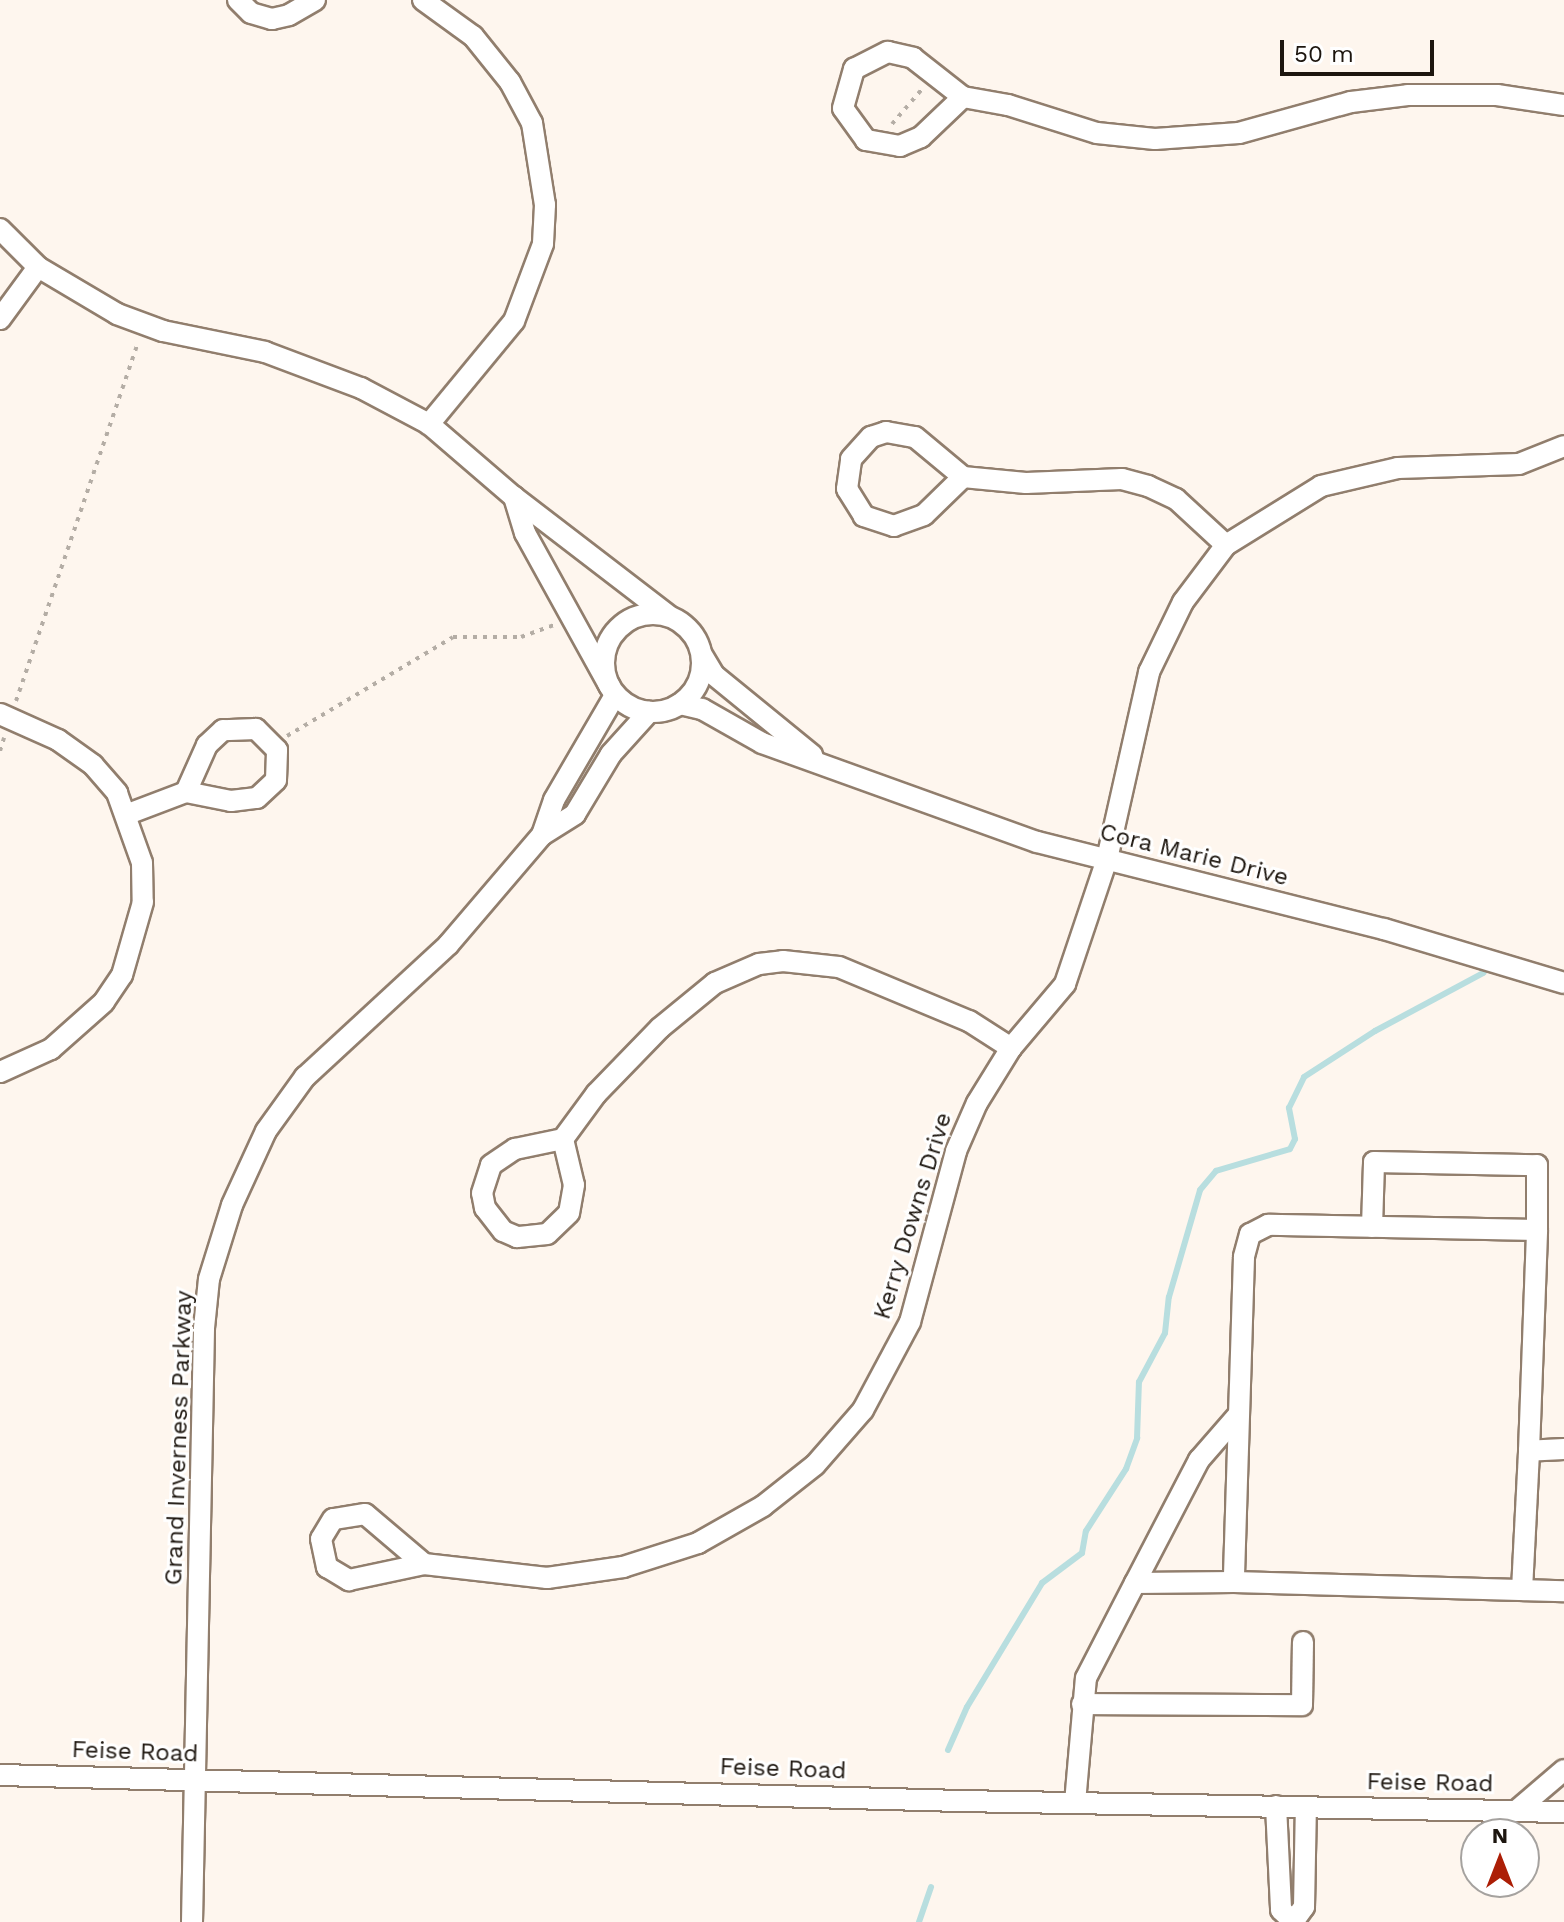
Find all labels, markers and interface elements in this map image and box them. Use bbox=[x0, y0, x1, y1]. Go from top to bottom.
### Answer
scale bar bbox=[1284, 24, 1438, 74]
text: 50 m bbox=[1294, 40, 1354, 68]
street label: Cora Marie Drive bbox=[1096, 818, 1292, 892]
street label: Kerry Downs Drive bbox=[868, 1109, 958, 1323]
street label: Grand Inverness Parkway bbox=[159, 1290, 199, 1586]
street label: Feise Road bbox=[71, 1735, 199, 1769]
street label: Feise Road bbox=[719, 1752, 847, 1786]
street label: Feise Road bbox=[1366, 1767, 1494, 1799]
north arrow bbox=[1460, 1818, 1540, 1898]
text: N bbox=[1492, 1823, 1508, 1848]

